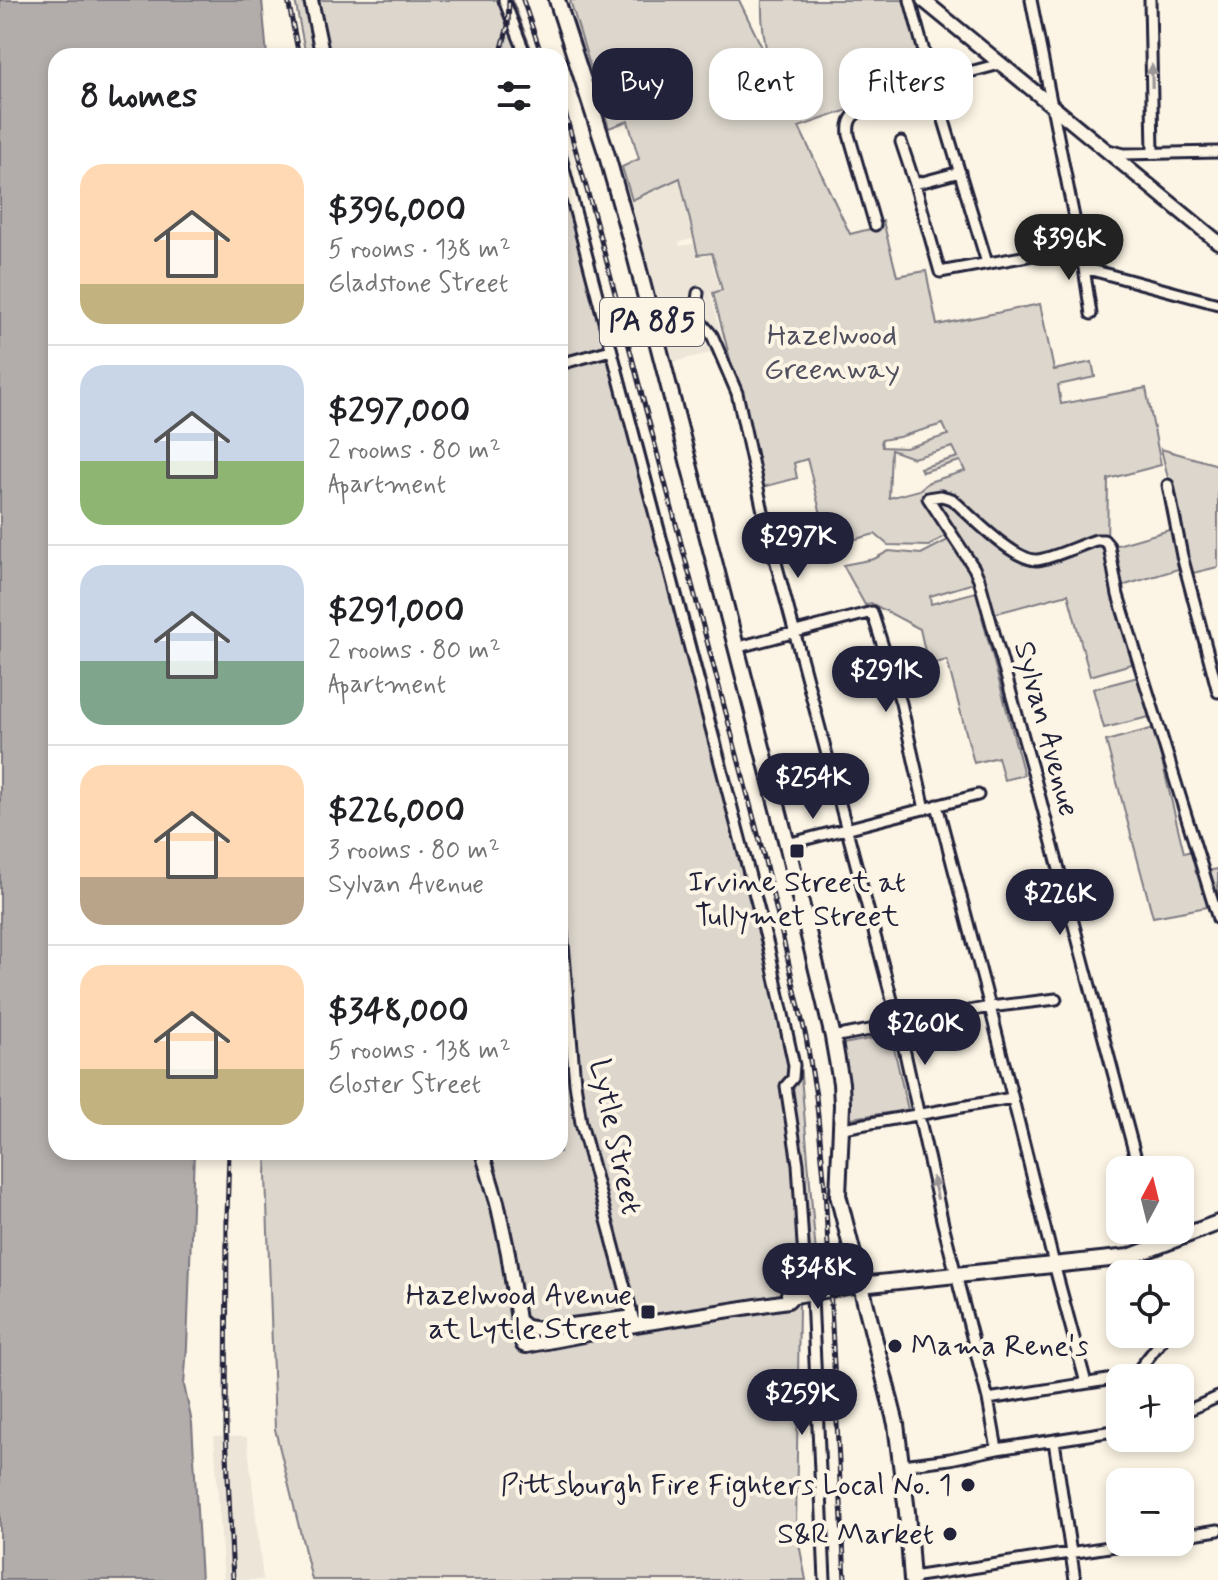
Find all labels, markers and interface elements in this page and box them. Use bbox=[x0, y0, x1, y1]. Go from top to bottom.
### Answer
chip: Buy bbox=[592, 48, 693, 120]
chip: Rent bbox=[709, 48, 823, 120]
chip: Filters bbox=[839, 48, 973, 120]
one-way arrow bbox=[1145, 63, 1158, 88]
text: 8 homes bbox=[80, 74, 197, 119]
icon: filters bbox=[492, 74, 536, 118]
text: $396,000 bbox=[328, 188, 466, 233]
icon: home bbox=[144, 196, 240, 292]
pin: $396K bbox=[1013, 214, 1125, 282]
text: $396K bbox=[1032, 223, 1106, 257]
text: 5 rooms · 138 m² bbox=[328, 233, 511, 267]
text: Gladstone Street bbox=[328, 267, 509, 301]
road number: PA 885 bbox=[600, 298, 704, 346]
park label: Hazelwood Greenway bbox=[764, 316, 900, 389]
text: $297,000 bbox=[328, 389, 470, 434]
icon: home bbox=[144, 397, 240, 493]
text: 2 rooms · 80 m² bbox=[328, 434, 501, 468]
text: Apartment bbox=[328, 468, 446, 502]
pin: $297K bbox=[742, 512, 854, 580]
text: $297K bbox=[760, 521, 836, 555]
text: $291,000 bbox=[328, 589, 464, 634]
icon: home bbox=[144, 597, 240, 693]
text: 2 rooms · 80 m² bbox=[328, 634, 501, 668]
street label: Sylvan Avenue bbox=[1004, 637, 1088, 821]
pin: $291K bbox=[830, 646, 942, 714]
text: $291K bbox=[850, 655, 922, 689]
text: Apartment bbox=[328, 668, 446, 702]
pin: $254K bbox=[757, 753, 869, 821]
text: $254K bbox=[775, 762, 851, 796]
text: $226,000 bbox=[328, 789, 465, 834]
icon: home bbox=[144, 797, 240, 893]
text: 3 rooms · 80 m² bbox=[328, 834, 500, 868]
marker: Irvine Street at Tullymet Street bbox=[788, 842, 806, 860]
place label: Irvine Street at Tullymet Street bbox=[688, 863, 906, 936]
text: Sylvan Avenue bbox=[328, 868, 484, 902]
pin: $226K bbox=[1004, 869, 1116, 937]
text: $226K bbox=[1024, 878, 1096, 912]
text: $348,000 bbox=[328, 989, 469, 1034]
icon: home bbox=[144, 997, 240, 1093]
pin: $260K bbox=[869, 999, 981, 1067]
text: $260K bbox=[887, 1008, 963, 1042]
text: 5 rooms · 138 m² bbox=[328, 1034, 511, 1068]
street label: Lytle Street bbox=[580, 1056, 650, 1218]
text: Gloster Street bbox=[328, 1068, 481, 1102]
north arrow bbox=[1106, 1156, 1194, 1244]
map controls bbox=[1106, 1156, 1194, 1556]
one-way arrow bbox=[928, 1176, 941, 1201]
pin: $348K bbox=[762, 1243, 874, 1311]
text: $348K bbox=[780, 1252, 856, 1286]
button: locate bbox=[1106, 1260, 1194, 1348]
place label: Hazelwood Avenue at Lytle Street bbox=[406, 1276, 632, 1349]
marker: Hazelwood Avenue at Lytle Street bbox=[639, 1303, 657, 1321]
place label: Mama Rene's bbox=[911, 1327, 1089, 1366]
marker: Mama Rene's bbox=[886, 1337, 904, 1355]
button: + bbox=[1106, 1364, 1194, 1452]
pin: $259K bbox=[746, 1369, 858, 1437]
text: $259K bbox=[765, 1378, 839, 1412]
place label: Pittsburgh Fire Fighters Local No. 1 bbox=[500, 1466, 952, 1507]
button: − bbox=[1106, 1468, 1194, 1556]
marker: Pittsburgh Fire Fighters Local No. 1 bbox=[959, 1476, 977, 1494]
place label: S&R Market bbox=[777, 1515, 934, 1554]
marker: S&R Market bbox=[941, 1525, 959, 1543]

